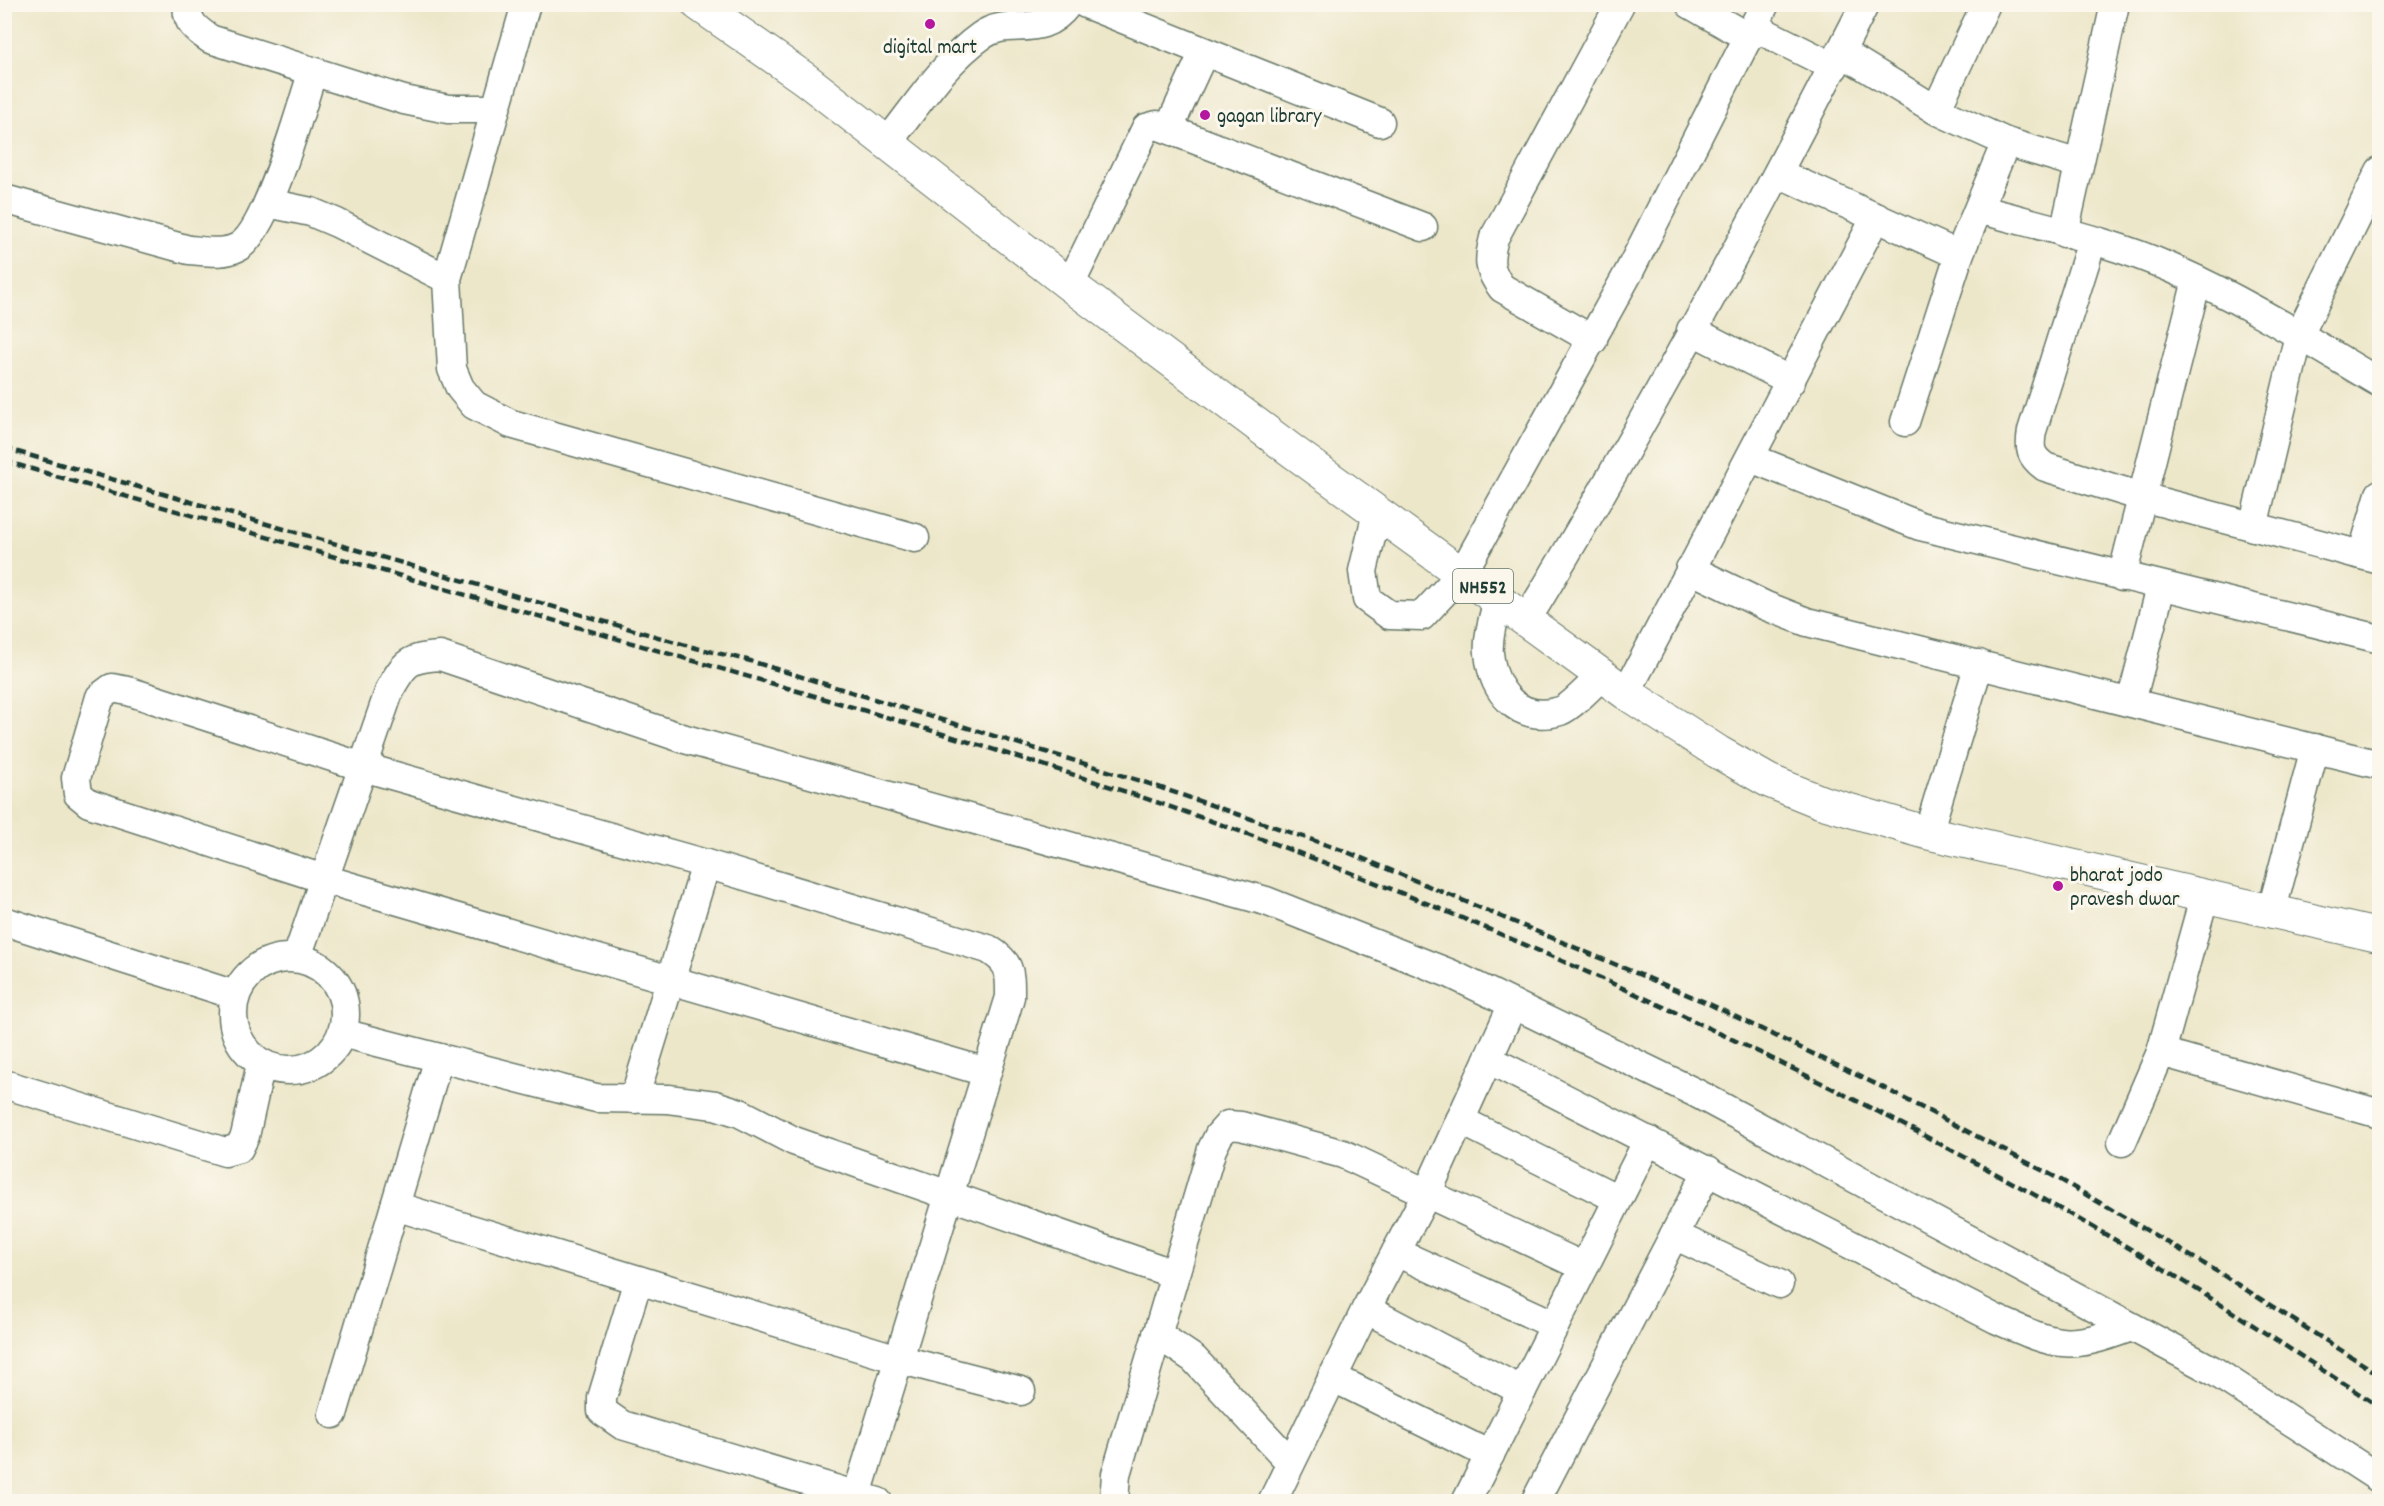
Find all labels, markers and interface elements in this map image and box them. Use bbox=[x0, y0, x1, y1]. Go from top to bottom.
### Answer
marker: digital mart bbox=[923, 17, 937, 31]
place label: digital mart bbox=[883, 34, 977, 64]
place label: gagan library bbox=[1217, 103, 1322, 133]
marker: gagan library bbox=[1198, 108, 1212, 122]
road number: NH552 bbox=[1453, 569, 1513, 603]
place label: bharat jodo pravesh dwar bbox=[2070, 862, 2180, 916]
marker: bharat jodo pravesh dwar bbox=[2051, 879, 2065, 893]

